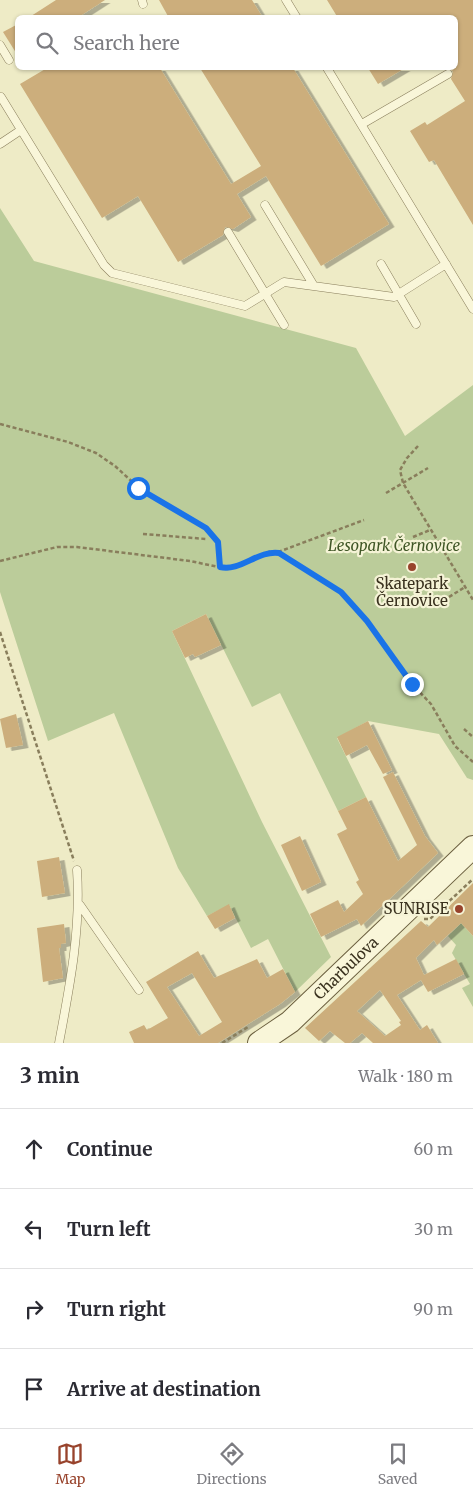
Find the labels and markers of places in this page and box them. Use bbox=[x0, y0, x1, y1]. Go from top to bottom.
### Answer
marker: Skatepark Černovice bbox=[406, 561, 418, 573]
place label: Skatepark Černovice bbox=[376, 574, 449, 610]
place label: SUNRISE bbox=[383, 899, 449, 918]
marker: SUNRISE bbox=[453, 903, 465, 915]

